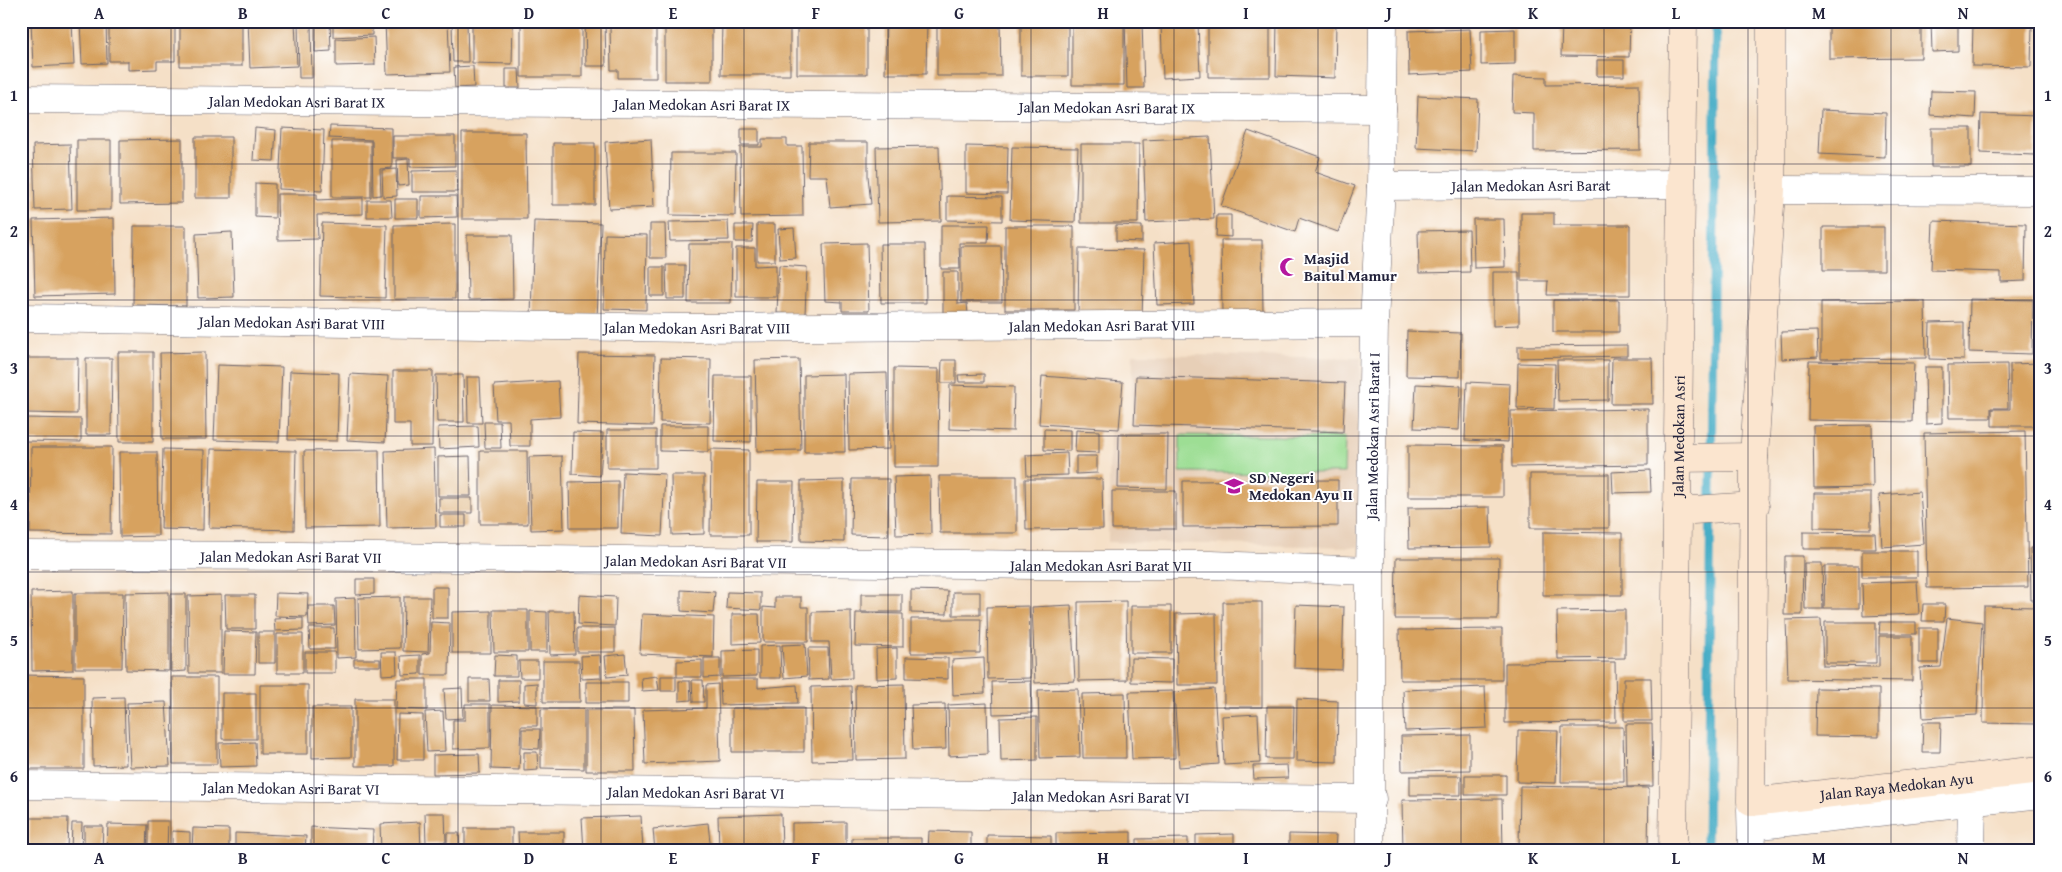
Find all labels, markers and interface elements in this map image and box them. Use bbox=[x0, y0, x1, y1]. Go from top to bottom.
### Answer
text: A bbox=[94, 1, 105, 25]
text: B bbox=[238, 1, 248, 25]
text: C bbox=[381, 1, 391, 25]
text: D bbox=[524, 1, 534, 25]
text: E bbox=[669, 1, 678, 25]
text: F bbox=[812, 1, 820, 25]
text: G bbox=[954, 1, 964, 25]
text: H bbox=[1097, 1, 1109, 25]
text: I bbox=[1243, 1, 1249, 25]
text: J bbox=[1383, 1, 1392, 25]
text: K bbox=[1528, 1, 1539, 25]
text: L bbox=[1672, 1, 1681, 25]
text: M bbox=[1812, 1, 1826, 25]
text: N bbox=[1958, 1, 1969, 25]
text: 1 bbox=[10, 83, 18, 107]
text: 1 bbox=[2044, 83, 2052, 107]
street label: Jalan Medokan Asri Barat IX bbox=[207, 90, 386, 112]
street label: Jalan Medokan Asri Barat IX bbox=[612, 93, 791, 115]
street label: Jalan Medokan Asri Barat IX bbox=[1017, 96, 1196, 118]
street label: Jalan Medokan Asri Barat bbox=[1449, 174, 1611, 196]
text: 2 bbox=[10, 219, 18, 243]
text: 2 bbox=[2044, 219, 2052, 243]
place label: Masjid Baitul Mamur bbox=[1304, 248, 1397, 286]
mosque icon: Masjid Baitul Mamur bbox=[1278, 256, 1300, 278]
street label: Jalan Medokan Asri Barat VIII bbox=[197, 310, 385, 334]
street label: Jalan Medokan Asri Barat VIII bbox=[1007, 314, 1195, 336]
street label: Jalan Medokan Asri Barat VIII bbox=[602, 316, 790, 339]
street label: Jalan Medokan Asri Barat I bbox=[1360, 352, 1384, 522]
text: 3 bbox=[10, 356, 18, 380]
text: 3 bbox=[2044, 356, 2052, 380]
street label: Jalan Medokan Asri bbox=[1667, 375, 1689, 499]
place label: SD Negeri Medokan Ayu II bbox=[1249, 467, 1353, 505]
school or university icon: SD Negeri Medokan Ayu II bbox=[1223, 475, 1245, 497]
text: 4 bbox=[10, 492, 18, 516]
text: 4 bbox=[2044, 492, 2052, 516]
street label: Jalan Medokan Asri Barat VII bbox=[198, 545, 382, 568]
street label: Jalan Medokan Asri Barat VII bbox=[603, 549, 787, 572]
street label: Jalan Medokan Asri Barat VII bbox=[1008, 554, 1192, 576]
text: 5 bbox=[10, 628, 18, 652]
text: 5 bbox=[2044, 628, 2052, 652]
text: 6 bbox=[10, 764, 18, 788]
text: 6 bbox=[2044, 764, 2052, 788]
street label: Jalan Raya Medokan Ayu bbox=[1817, 767, 1975, 805]
street label: Jalan Medokan Asri Barat VI bbox=[200, 776, 380, 799]
street label: Jalan Medokan Asri Barat VI bbox=[605, 781, 785, 803]
street label: Jalan Medokan Asri Barat VI bbox=[1010, 785, 1190, 808]
text: A bbox=[94, 846, 105, 870]
text: B bbox=[238, 846, 248, 870]
text: C bbox=[381, 846, 391, 870]
text: D bbox=[524, 846, 534, 870]
text: E bbox=[669, 846, 678, 870]
text: F bbox=[812, 846, 820, 870]
text: G bbox=[954, 846, 964, 870]
text: H bbox=[1097, 846, 1109, 870]
text: I bbox=[1243, 846, 1249, 870]
text: J bbox=[1383, 846, 1392, 870]
text: K bbox=[1528, 846, 1539, 870]
text: L bbox=[1672, 846, 1681, 870]
text: M bbox=[1812, 846, 1826, 870]
text: N bbox=[1958, 846, 1969, 870]

